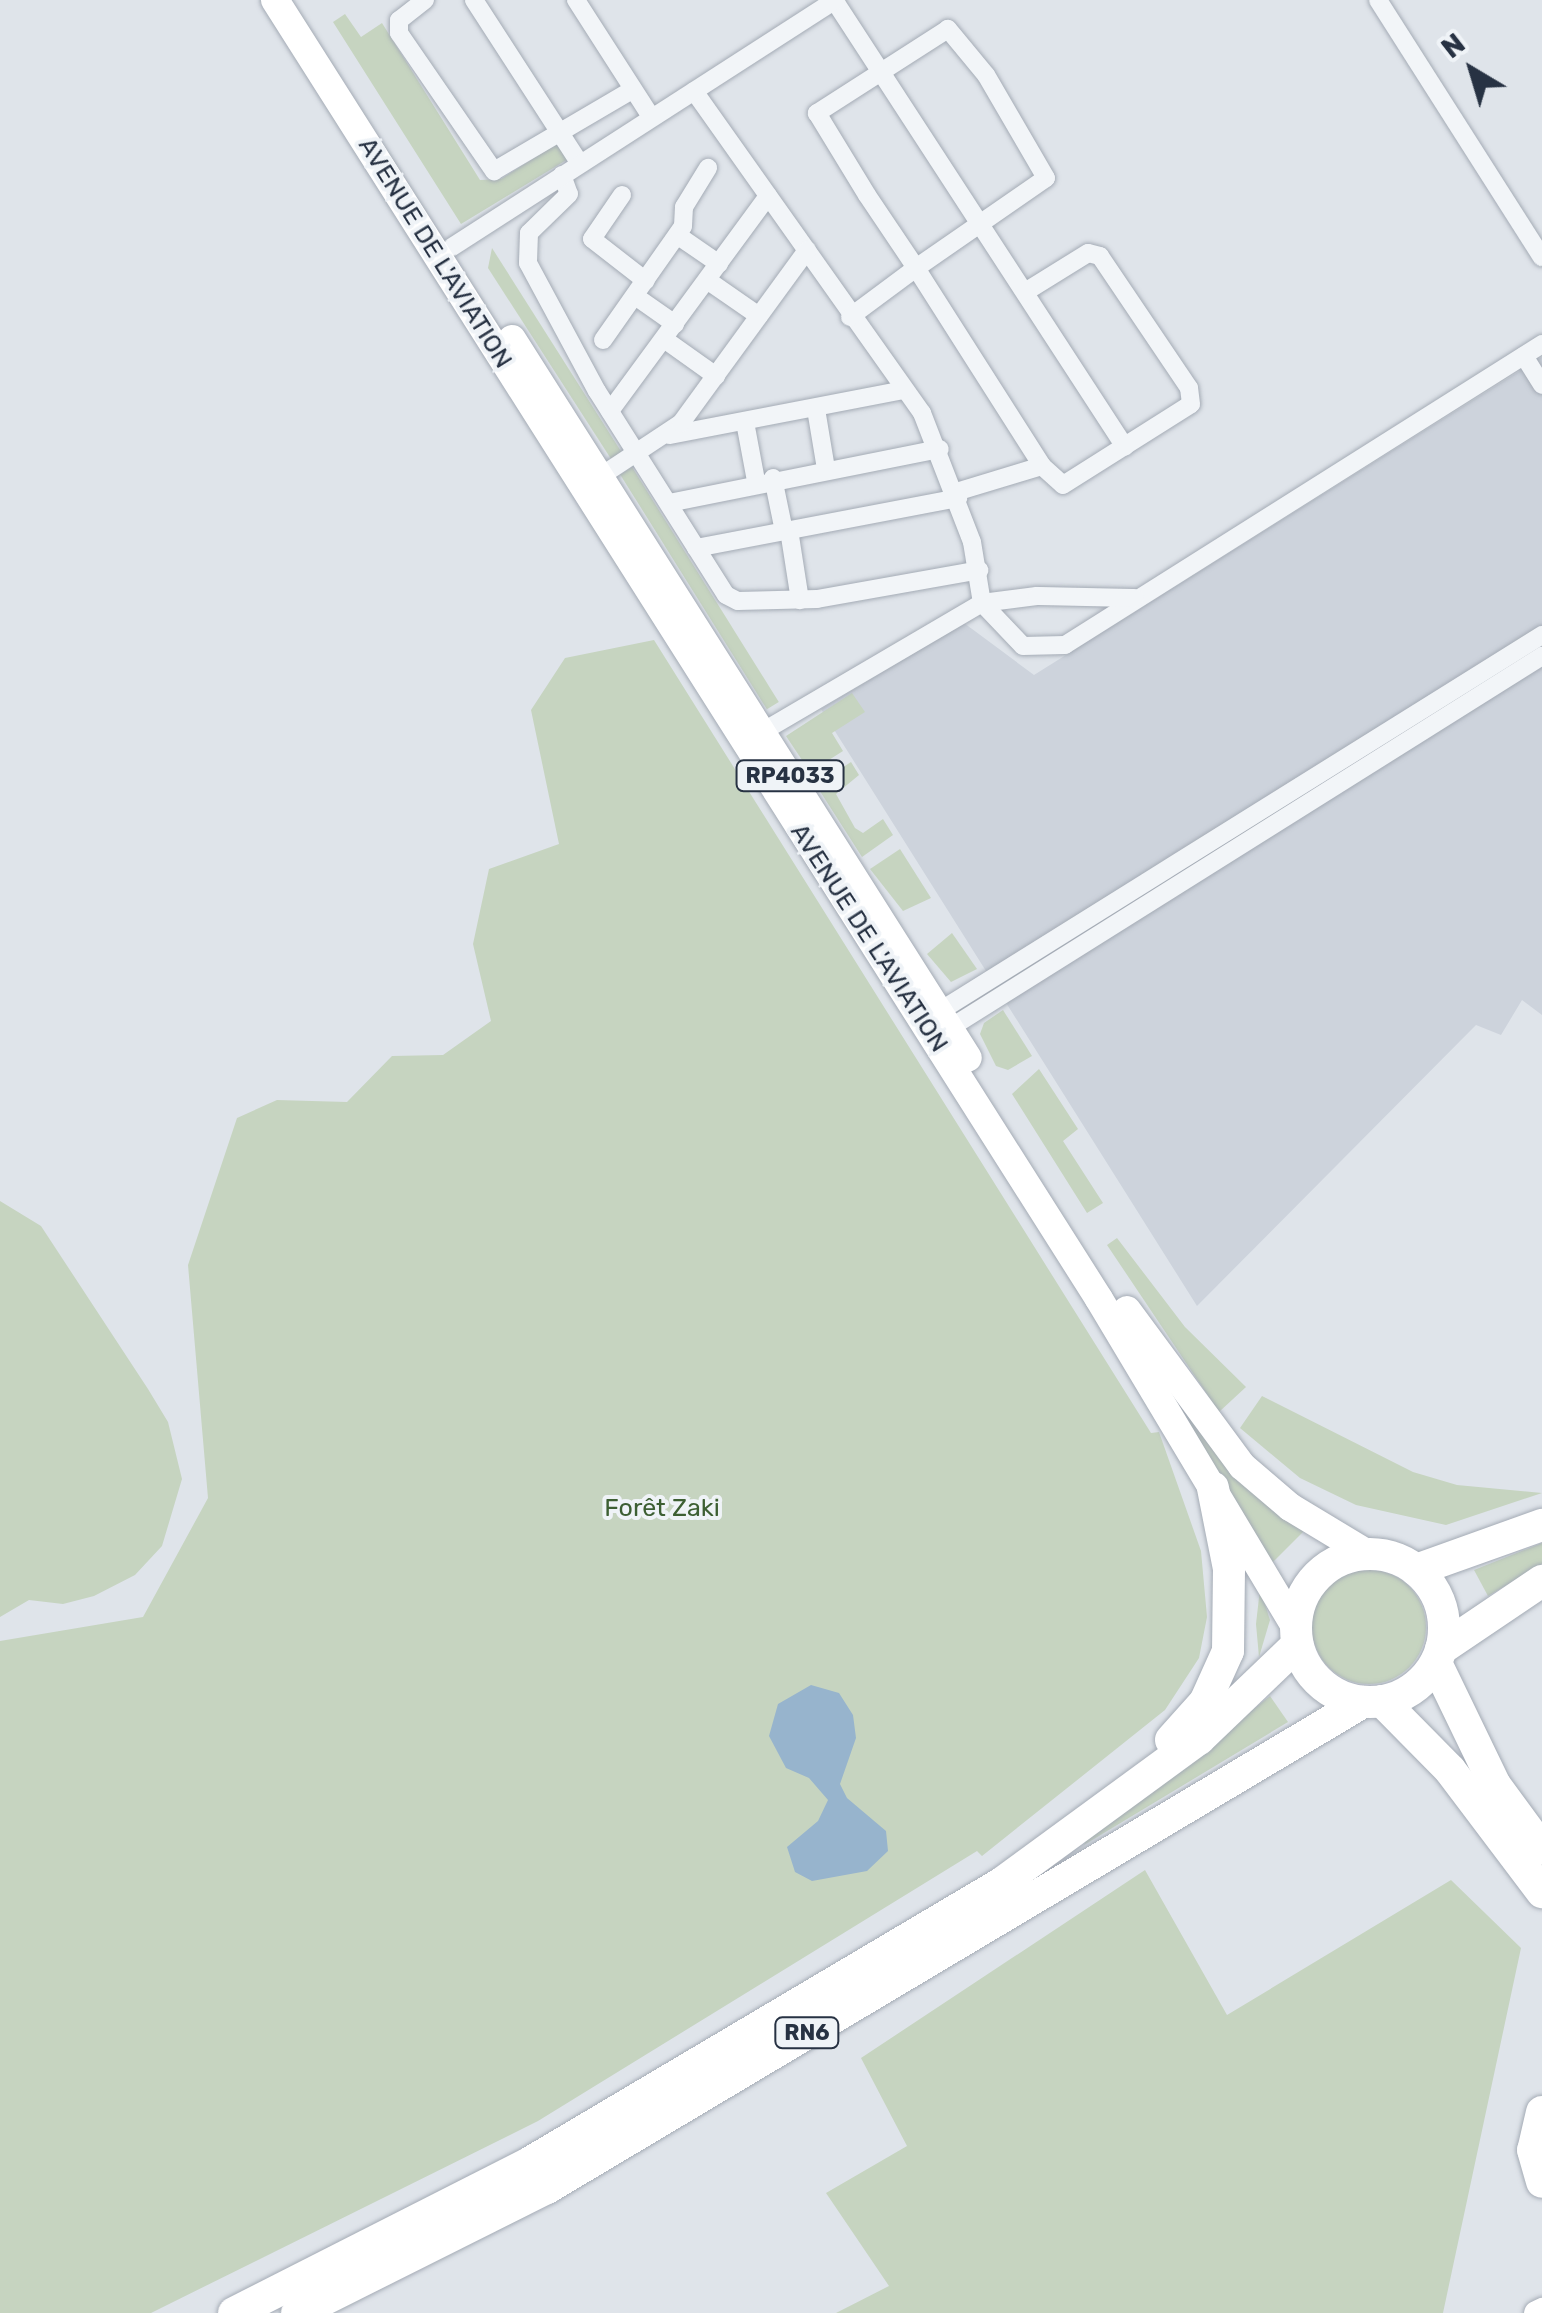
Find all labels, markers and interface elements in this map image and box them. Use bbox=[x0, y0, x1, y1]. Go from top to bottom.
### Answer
north arrow bbox=[1422, 20, 1522, 120]
text: N bbox=[1435, 27, 1471, 65]
street label: AVENUE DE L'AVIATION bbox=[352, 132, 518, 374]
road number: RP4033 bbox=[735, 759, 845, 793]
street label: AVENUE DE L'AVIATION bbox=[784, 818, 954, 1058]
park label: Forêt Zaki bbox=[604, 1493, 720, 1523]
road number: RN6 bbox=[772, 2016, 842, 2050]

